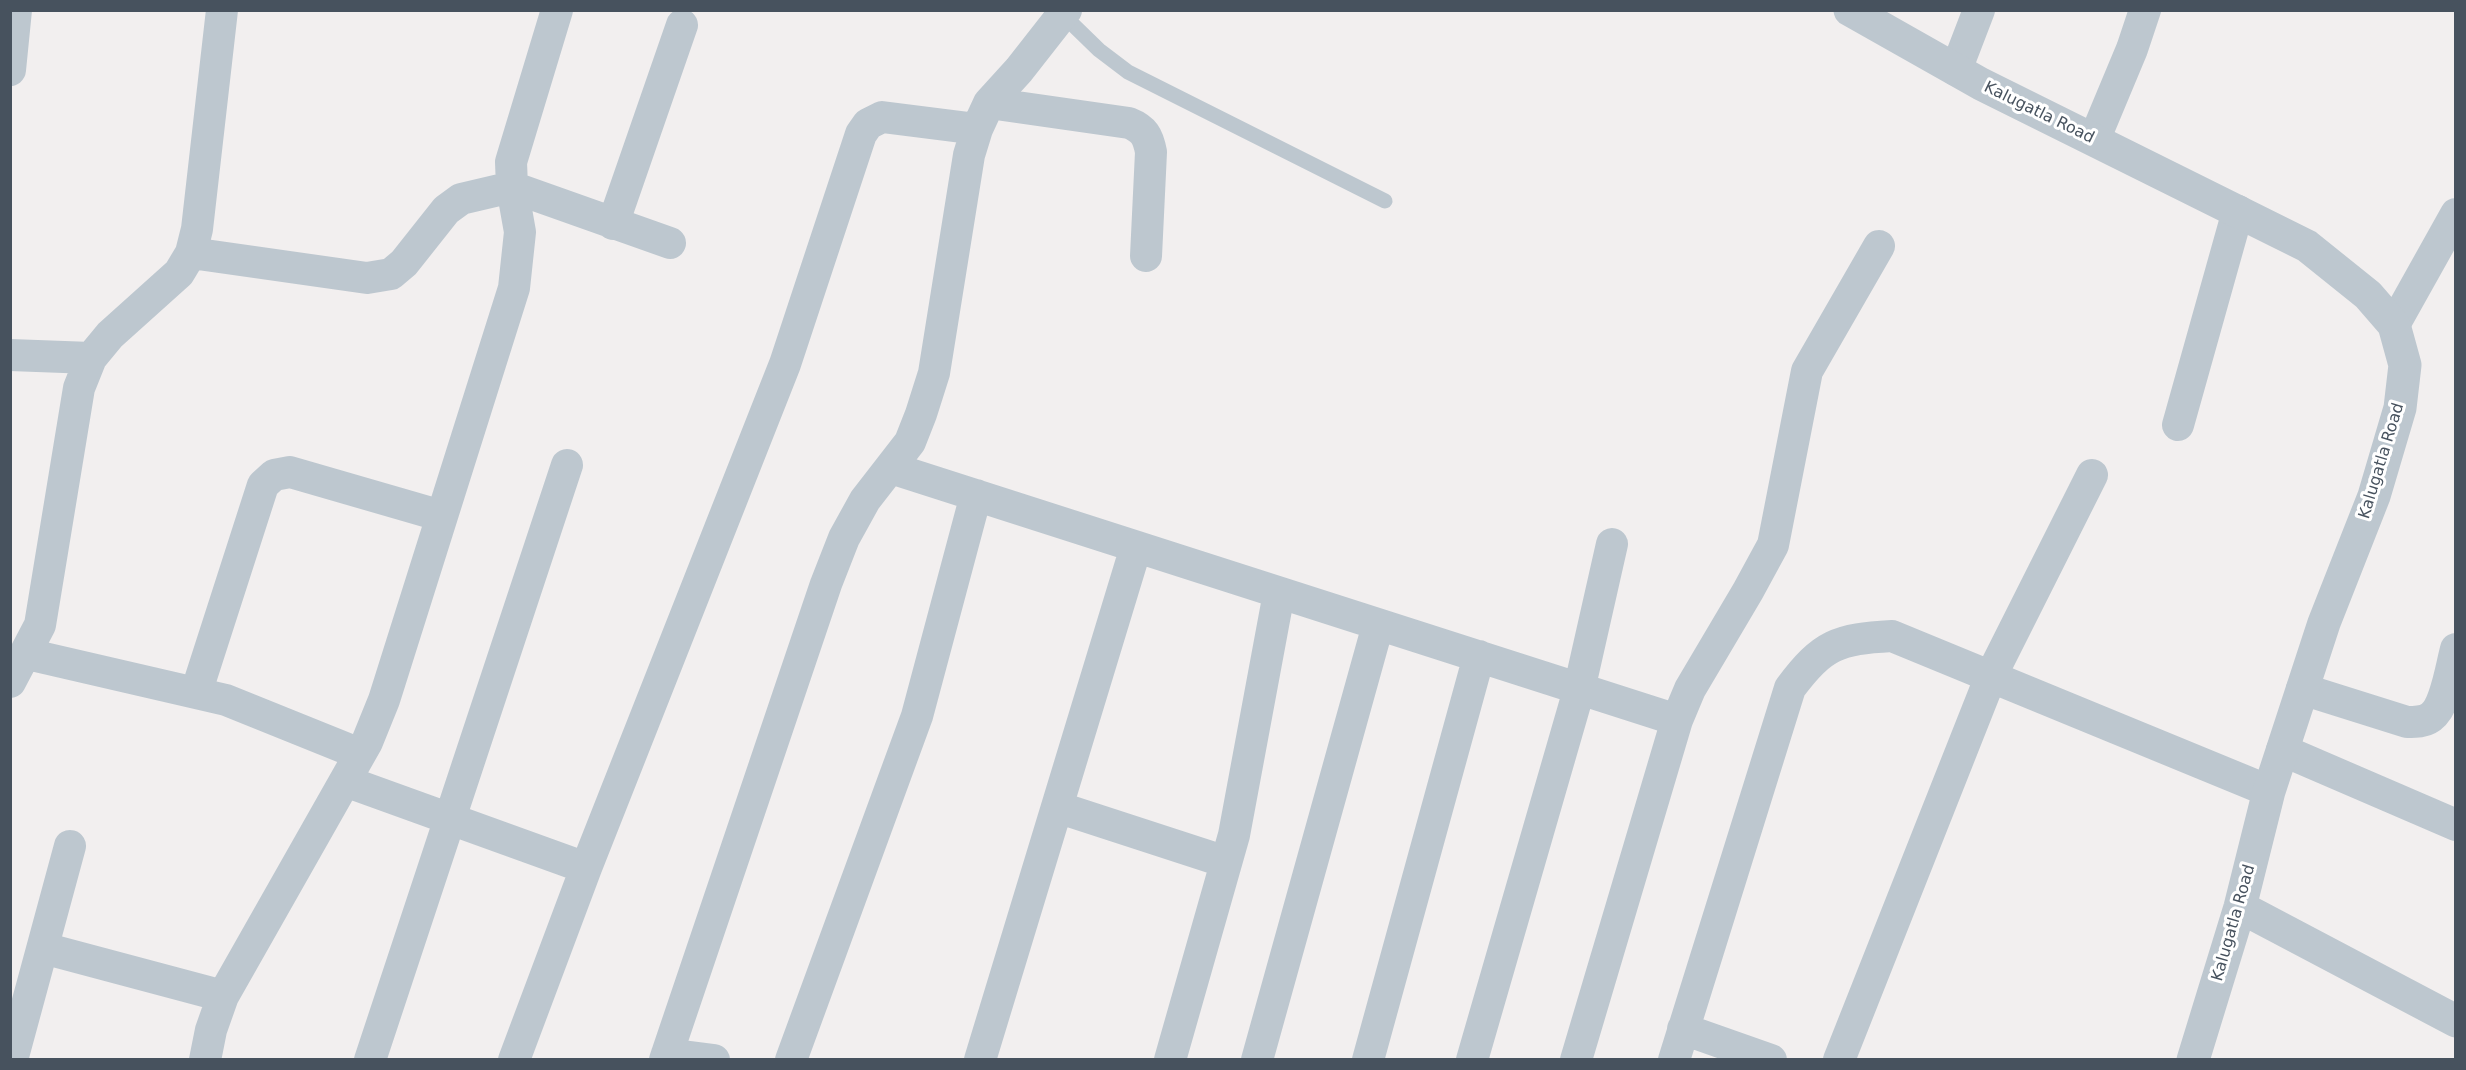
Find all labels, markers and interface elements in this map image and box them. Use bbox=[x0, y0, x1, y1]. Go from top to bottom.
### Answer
street label: Kalugatla Road bbox=[1981, 78, 2097, 148]
street label: Kalugatla Road bbox=[2355, 401, 2409, 521]
street label: Kalugatla Road bbox=[2208, 863, 2260, 983]

